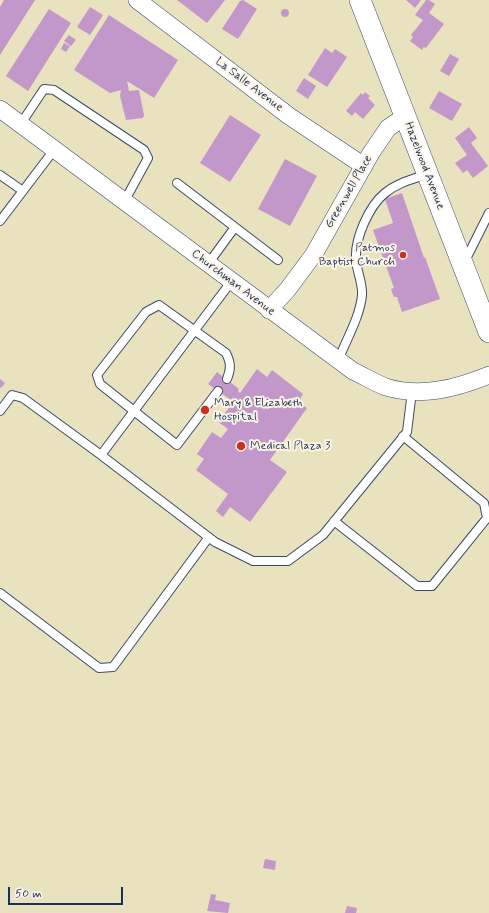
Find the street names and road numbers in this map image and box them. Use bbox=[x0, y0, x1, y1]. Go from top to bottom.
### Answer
street label: La Salle Avenue bbox=[212, 55, 286, 115]
street label: Hazelwood Avenue bbox=[401, 120, 447, 212]
street label: Greenwell Place bbox=[322, 153, 376, 231]
street label: Churchman Avenue bbox=[188, 247, 278, 319]

